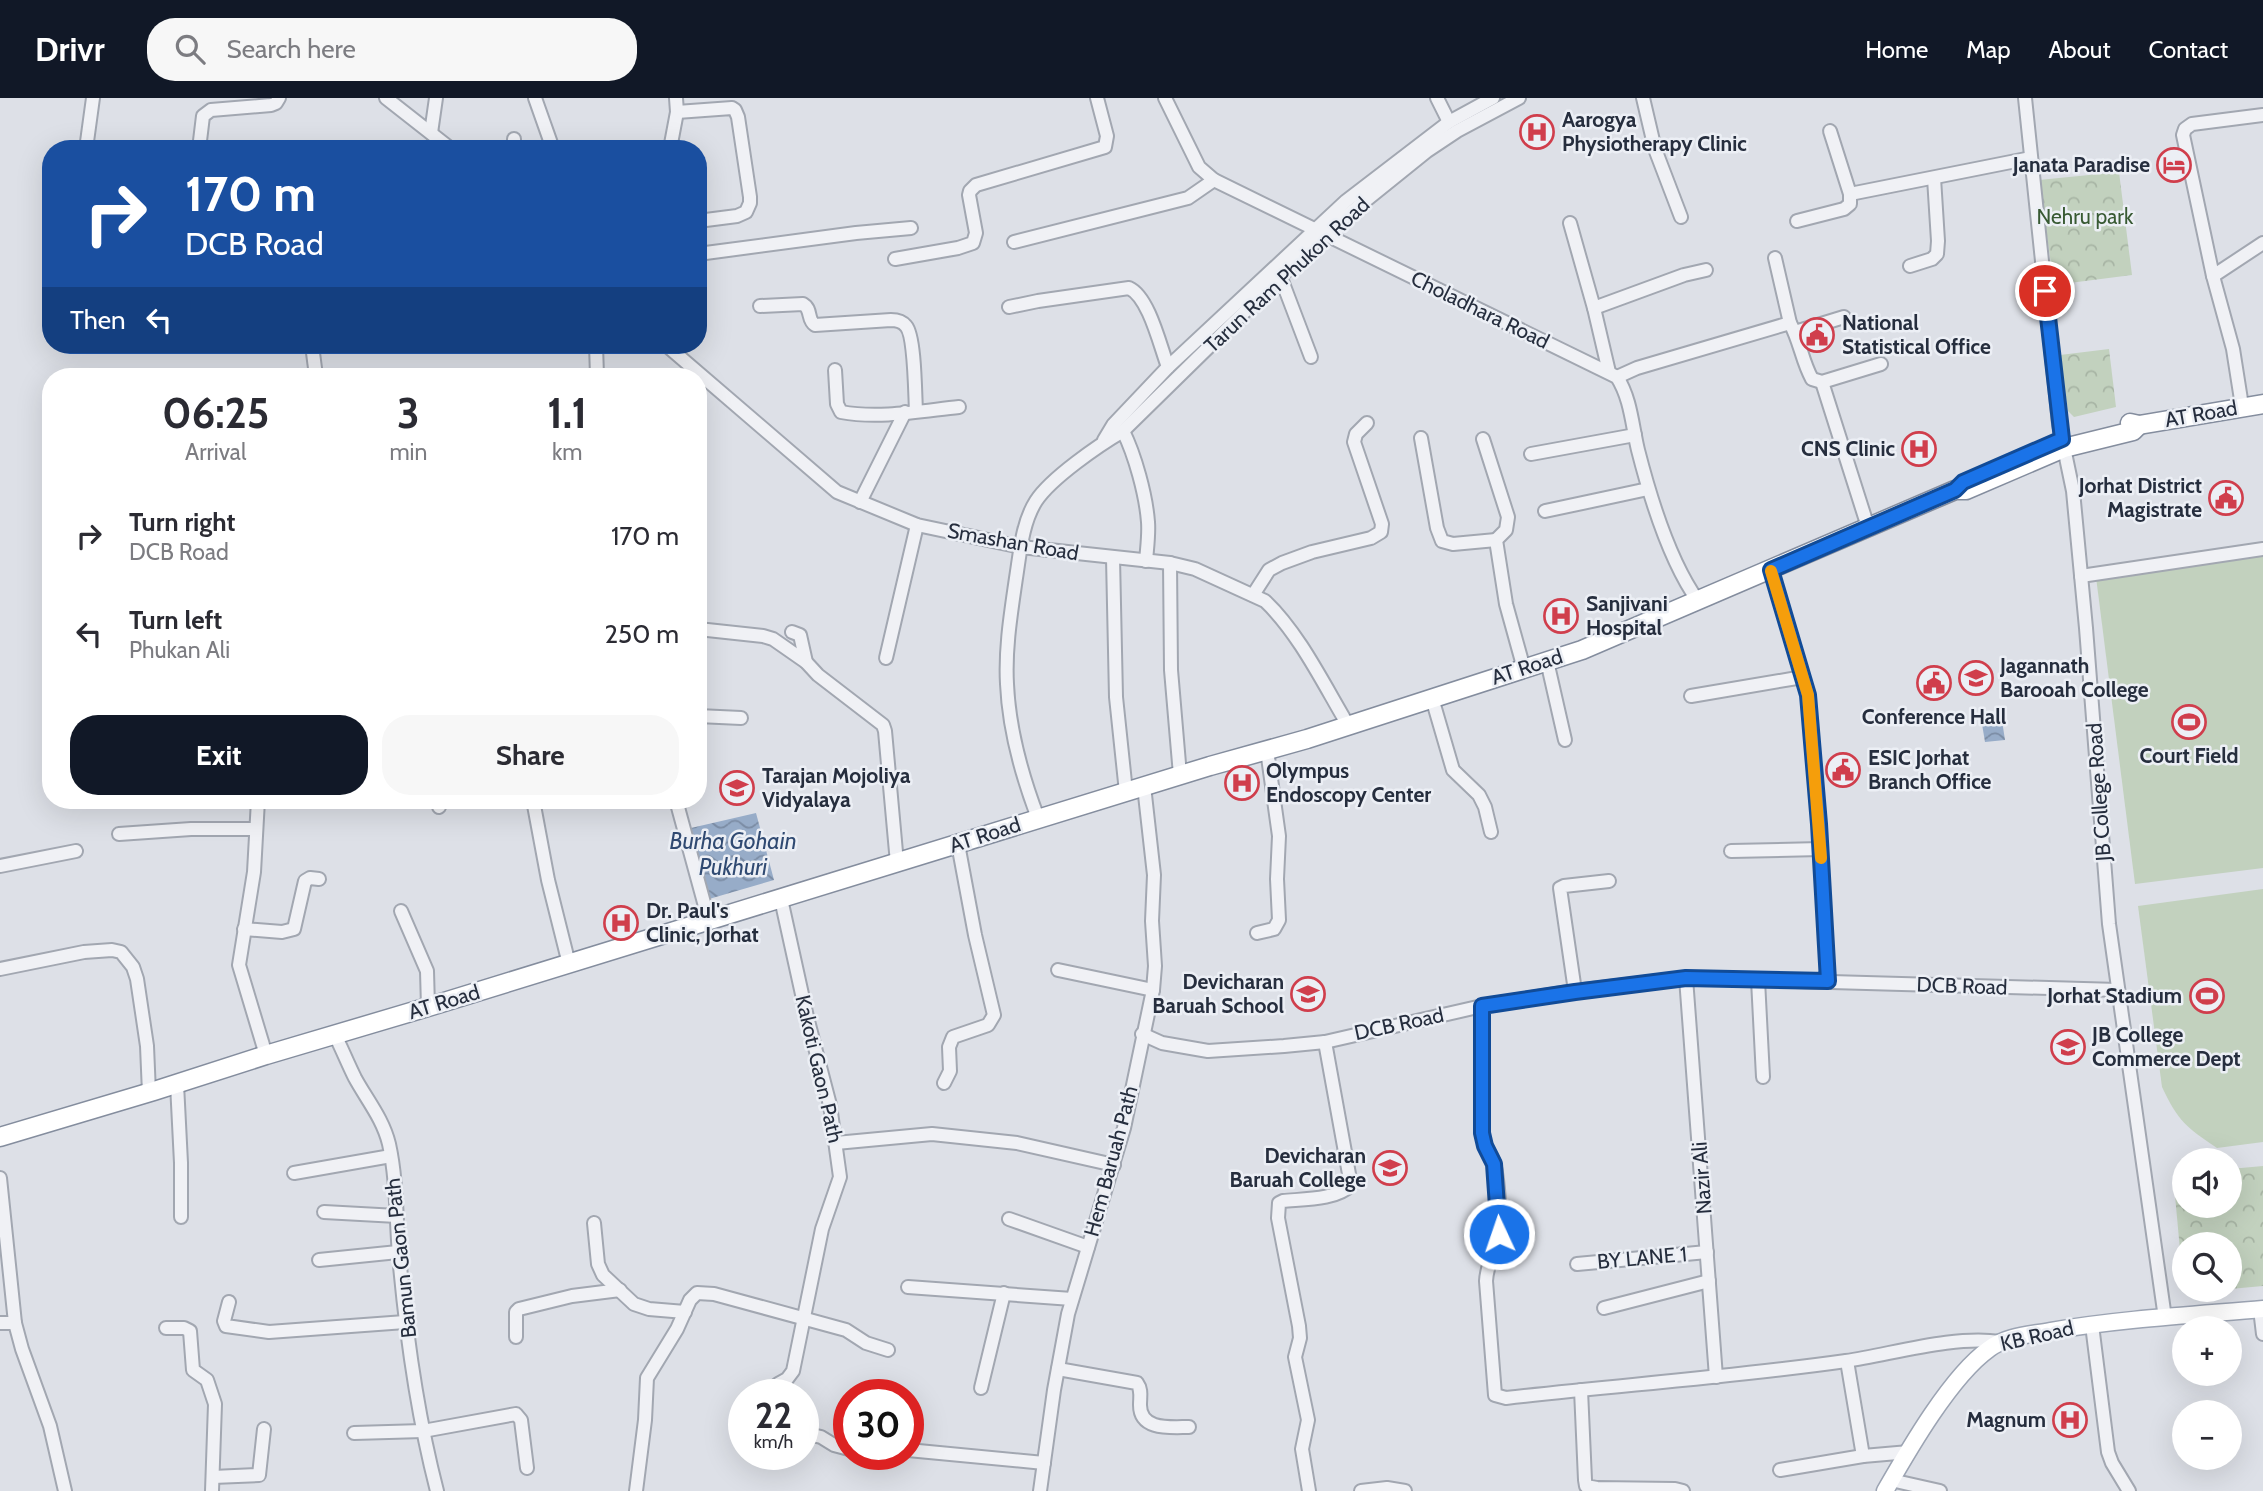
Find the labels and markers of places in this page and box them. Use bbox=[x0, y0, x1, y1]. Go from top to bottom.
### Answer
place label: Aarogya Physiotherapy Clinic bbox=[1562, 107, 1747, 156]
hospital icon: Aarogya Physiotherapy Clinic bbox=[1518, 113, 1556, 151]
hotel icon: Janata Paradise bbox=[2155, 146, 2193, 184]
place label: Janata Paradise bbox=[2012, 152, 2150, 177]
pin bbox=[2015, 261, 2075, 321]
place label: National Statistical Office bbox=[1842, 310, 1991, 359]
public building icon: National Statistical Office bbox=[1798, 316, 1836, 354]
hospital icon: CNS Clinic bbox=[1900, 430, 1938, 468]
place label: CNS Clinic bbox=[1801, 436, 1895, 461]
place label: Jorhat District Magistrate bbox=[2078, 473, 2202, 522]
public building icon: Jorhat District Magistrate bbox=[2207, 479, 2245, 517]
place label: Sanjivani Hospital bbox=[1586, 591, 1668, 640]
hospital icon: Sanjivani Hospital bbox=[1542, 597, 1580, 635]
place label: Jagannath Barooah College bbox=[1999, 653, 2149, 702]
school or university icon: Jagannath Barooah College bbox=[1957, 659, 1995, 697]
public building icon: Conference Hall bbox=[1915, 664, 1953, 702]
sports icon: Court Field bbox=[2170, 703, 2208, 741]
place label: Conference Hall bbox=[1862, 704, 2007, 729]
place label: Court Field bbox=[2139, 743, 2239, 768]
place label: ESIC Jorhat Branch Office bbox=[1868, 745, 1992, 794]
public building icon: ESIC Jorhat Branch Office bbox=[1824, 751, 1862, 789]
place label: Olympus Endoscopy Center bbox=[1266, 758, 1431, 807]
place label: Tarajan Mojoliya Vidyalaya bbox=[762, 763, 911, 812]
hospital icon: Olympus Endoscopy Center bbox=[1223, 764, 1261, 802]
school or university icon: Tarajan Mojoliya Vidyalaya bbox=[718, 769, 756, 807]
place label: Dr. Paul's Clinic, Jorhat bbox=[646, 898, 759, 947]
hospital icon: Dr. Paul's Clinic, Jorhat bbox=[602, 904, 640, 942]
place label: Devicharan Baruah School bbox=[1152, 969, 1284, 1018]
school or university icon: Devicharan Baruah School bbox=[1289, 975, 1327, 1013]
sports icon: Jorhat Stadium bbox=[2188, 977, 2226, 1015]
place label: Jorhat Stadium bbox=[2046, 983, 2182, 1008]
place label: JB College Commerce Dept bbox=[2091, 1022, 2241, 1071]
school or university icon: JB College Commerce Dept bbox=[2049, 1028, 2087, 1066]
place label: Devicharan Baruah College bbox=[1230, 1143, 1366, 1192]
school or university icon: Devicharan Baruah College bbox=[1371, 1149, 1409, 1187]
hospital icon: Magnum bbox=[2051, 1401, 2089, 1439]
place label: Magnum bbox=[1966, 1407, 2046, 1432]

